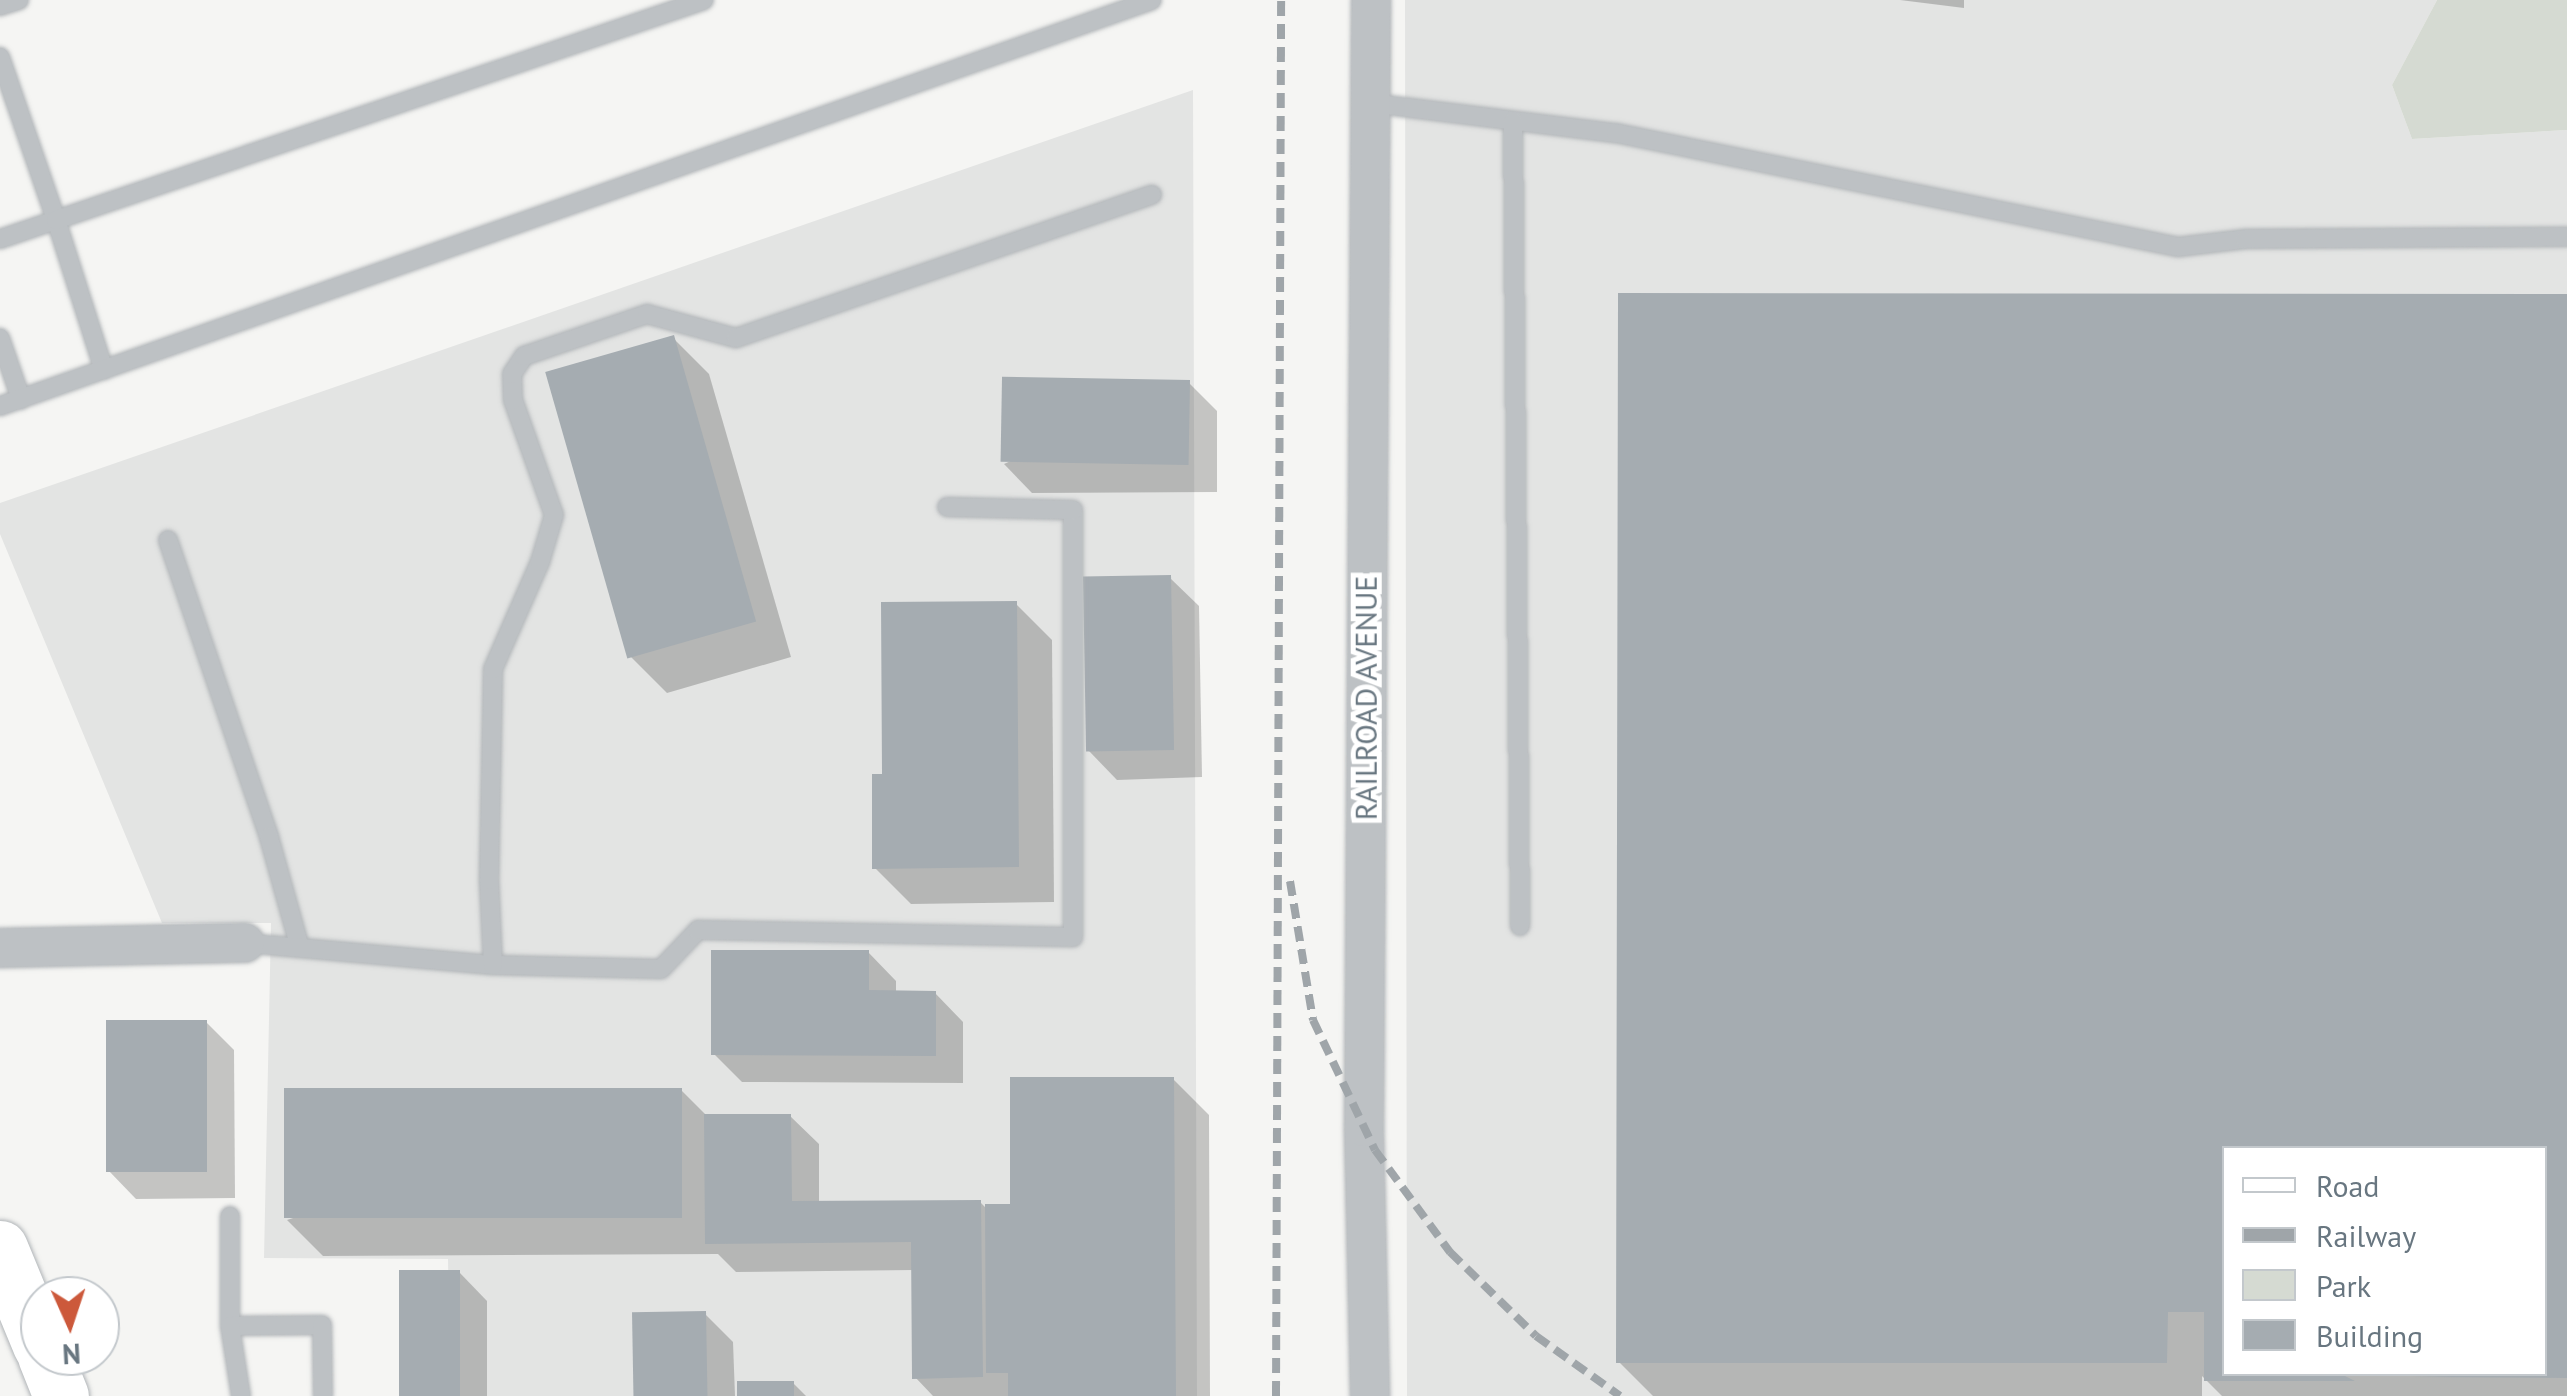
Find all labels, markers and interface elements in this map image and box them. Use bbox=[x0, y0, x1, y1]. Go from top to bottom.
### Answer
street label: RAILROAD AVENUE bbox=[1348, 575, 1384, 821]
legend bbox=[2222, 1146, 2547, 1376]
text: Road bbox=[2316, 1166, 2380, 1205]
text: Railway bbox=[2316, 1216, 2416, 1255]
text: Park bbox=[2316, 1266, 2371, 1305]
north arrow bbox=[20, 1276, 120, 1376]
text: Building bbox=[2316, 1316, 2423, 1355]
text: N bbox=[61, 1336, 82, 1373]

